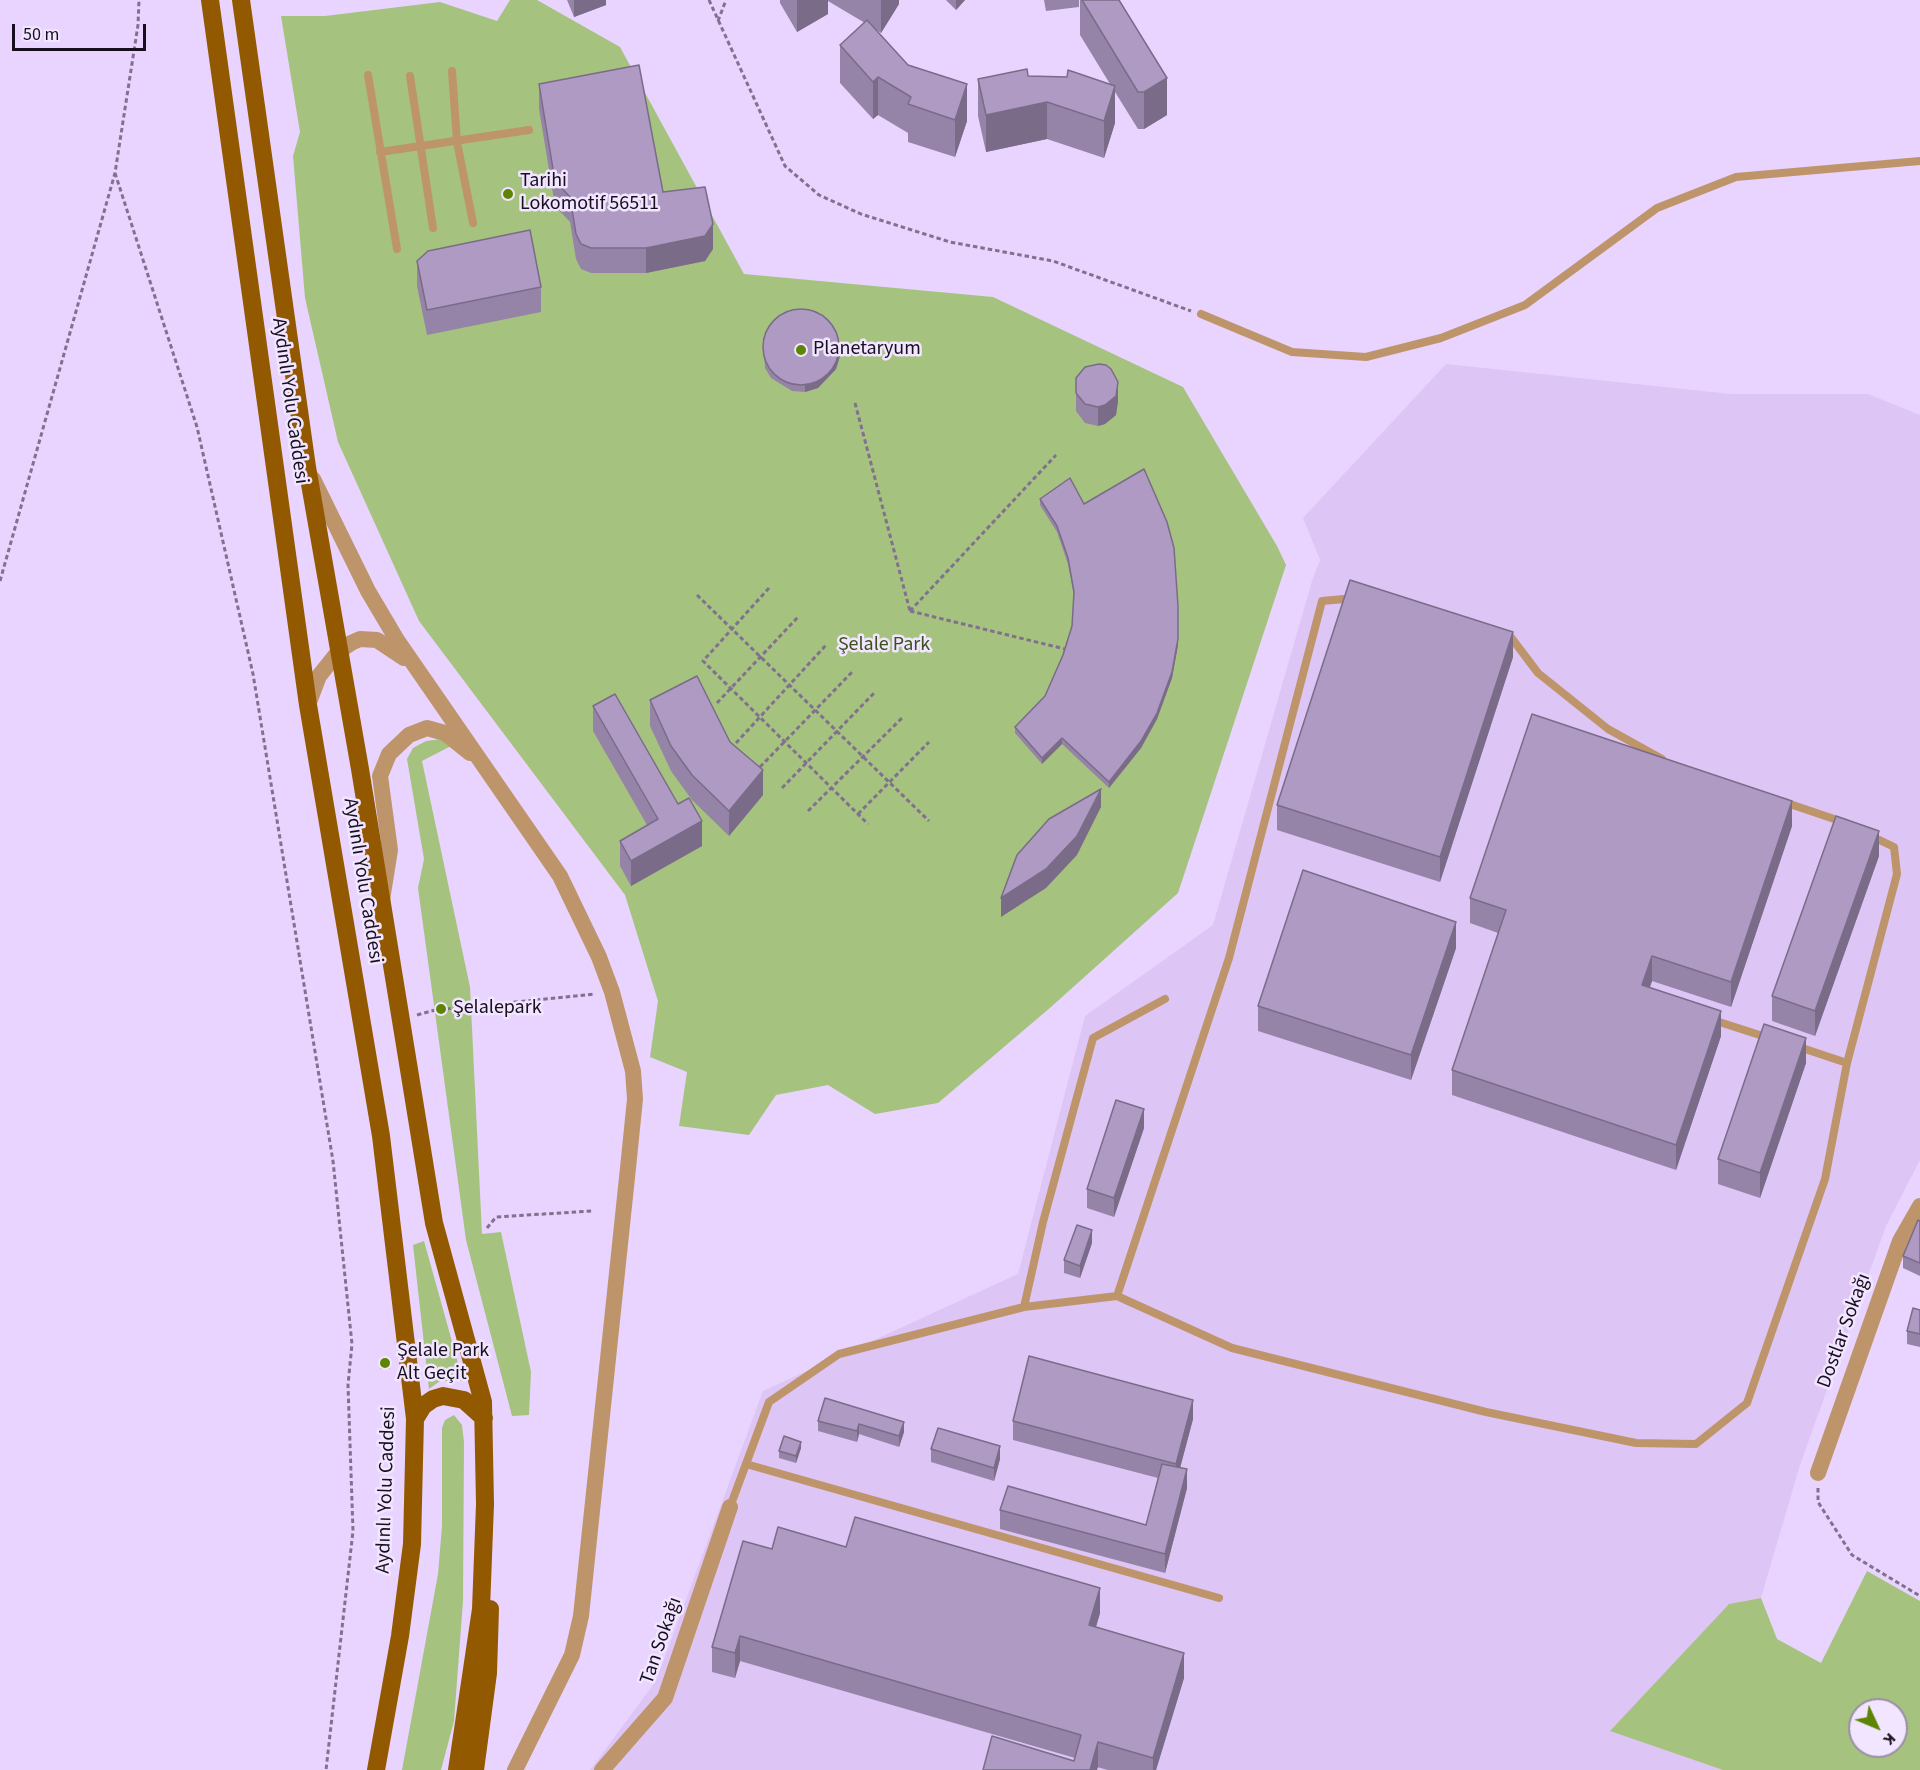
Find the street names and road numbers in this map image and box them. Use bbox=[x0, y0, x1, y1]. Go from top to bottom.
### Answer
street label: Aydınlı Yolu Caddesi bbox=[265, 316, 313, 486]
street label: Aydınlı Yolu Caddesi bbox=[337, 796, 387, 966]
street label: Dostlar Sokağı bbox=[1813, 1270, 1877, 1392]
street label: Aydınlı Yolu Caddesi bbox=[372, 1406, 402, 1574]
street label: Tan Sokağı bbox=[636, 1594, 688, 1688]

